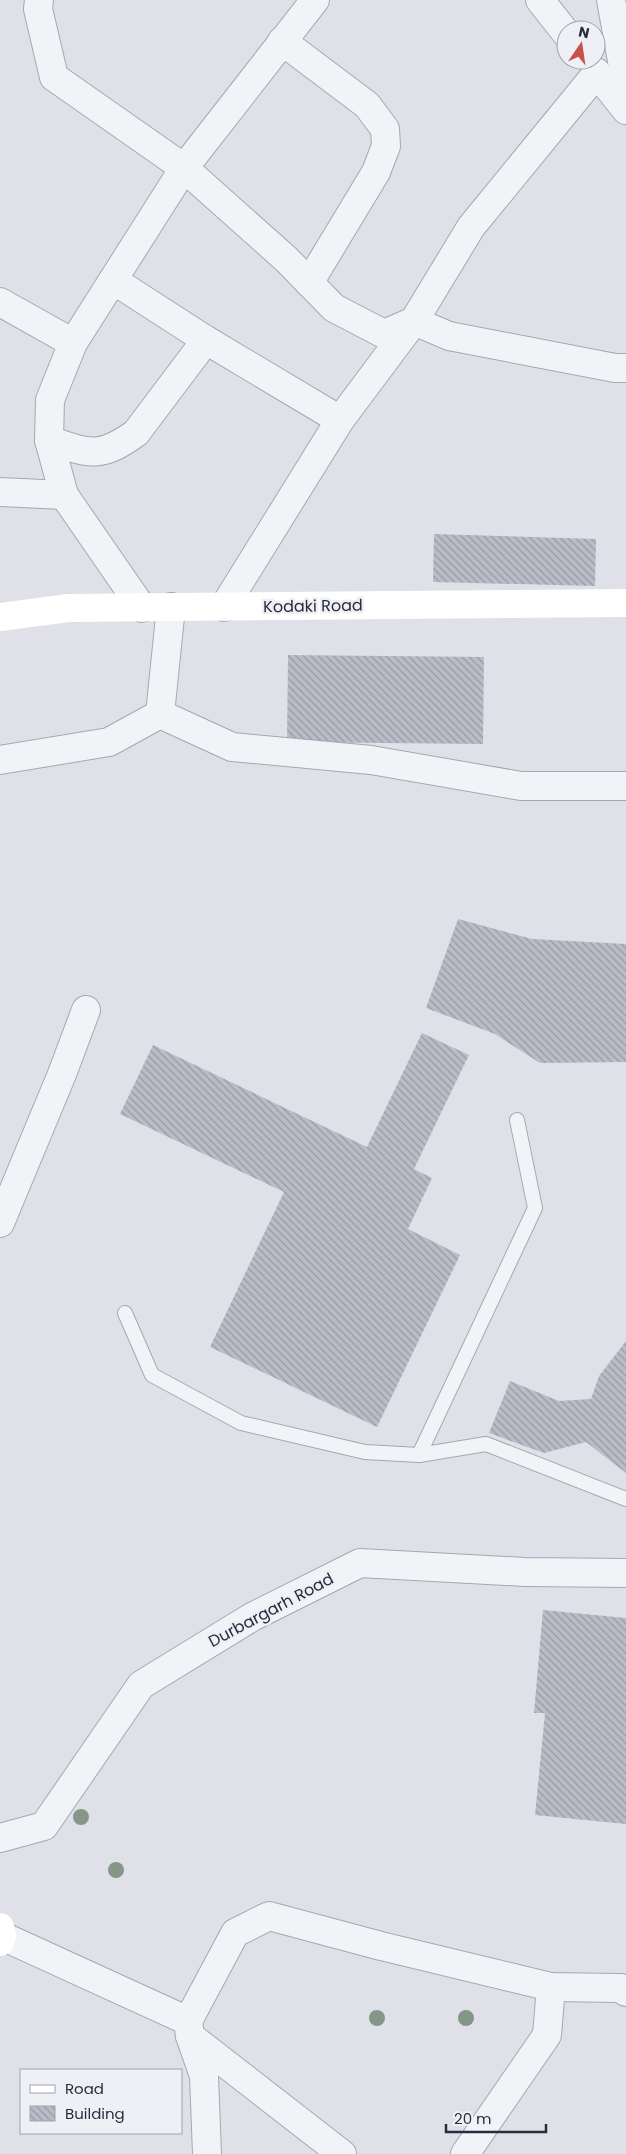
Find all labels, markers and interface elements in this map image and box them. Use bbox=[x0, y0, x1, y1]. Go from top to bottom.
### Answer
north arrow bbox=[556, 20, 606, 70]
text: N bbox=[577, 21, 591, 43]
street label: Kodaki Road bbox=[263, 594, 363, 618]
street label: Durbargarh Road bbox=[204, 1567, 338, 1653]
legend bbox=[20, 2069, 182, 2134]
text: Road bbox=[65, 2078, 104, 2099]
scale bar bbox=[446, 2102, 546, 2134]
text: Building bbox=[65, 2103, 125, 2124]
text: 20 m bbox=[454, 2108, 492, 2129]

